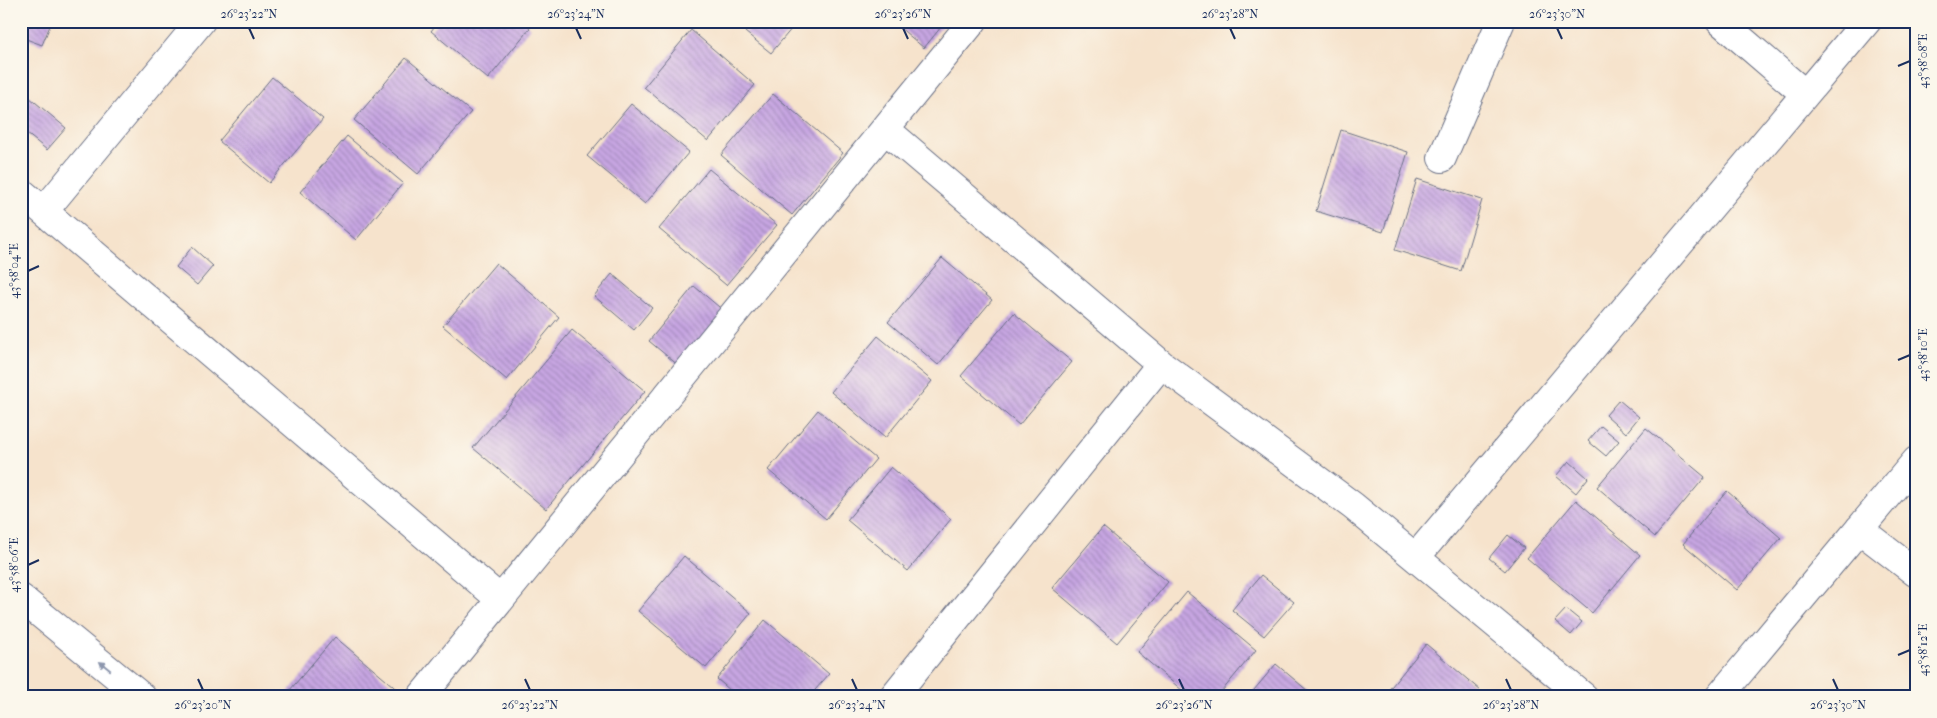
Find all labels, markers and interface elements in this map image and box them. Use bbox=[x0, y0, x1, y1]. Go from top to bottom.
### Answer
text: 26°23'22"N bbox=[221, 7, 277, 21]
text: 26°23'24"N bbox=[547, 7, 605, 21]
text: 26°23'26"N bbox=[874, 7, 932, 21]
text: 26°23'28"N bbox=[1202, 7, 1258, 21]
text: 26°23'30"N bbox=[1529, 7, 1585, 21]
text: 43°58'08"E bbox=[1916, 34, 1930, 88]
text: 43°58'04"E bbox=[7, 243, 21, 299]
text: 43°58'10"E bbox=[1916, 329, 1930, 382]
text: 43°58'06"E bbox=[7, 537, 21, 593]
text: 43°58'12"E bbox=[1916, 624, 1930, 676]
one-way arrow bbox=[98, 660, 111, 671]
text: 26°23'20"N bbox=[174, 698, 232, 712]
text: 26°23'22"N bbox=[502, 698, 558, 712]
text: 26°23'24"N bbox=[828, 698, 886, 712]
text: 26°23'26"N bbox=[1155, 698, 1213, 712]
text: 26°23'28"N bbox=[1483, 698, 1539, 712]
text: 26°23'30"N bbox=[1810, 698, 1866, 712]

